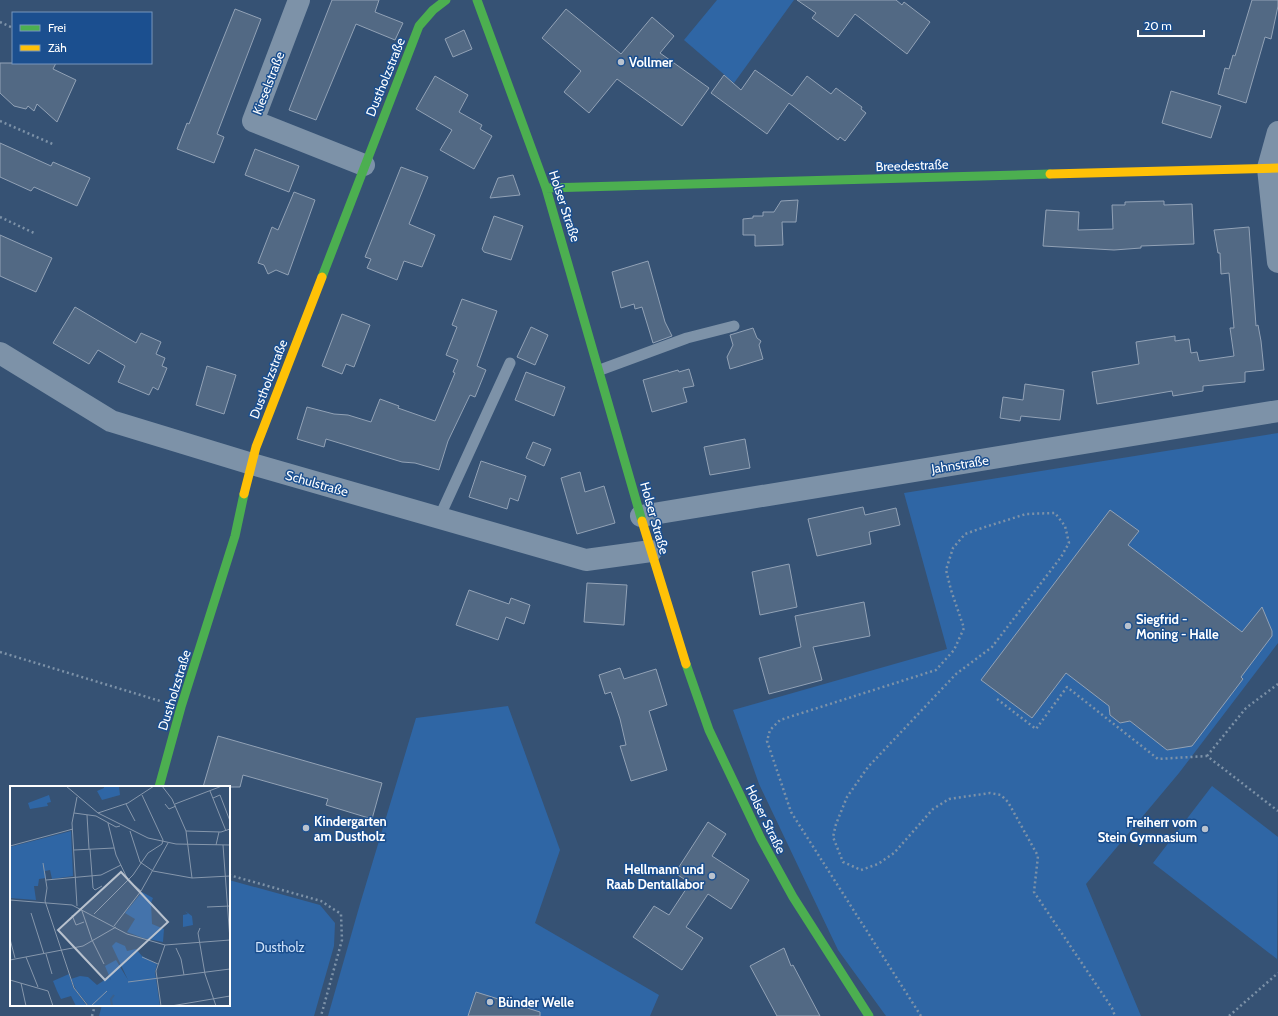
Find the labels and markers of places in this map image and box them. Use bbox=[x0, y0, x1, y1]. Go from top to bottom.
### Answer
place label: Vollmer bbox=[629, 54, 674, 70]
marker: Vollmer bbox=[616, 57, 626, 67]
place label: Siegfrid - Moning - Halle bbox=[1136, 611, 1219, 642]
marker: Siegfrid - Moning - Halle bbox=[1123, 621, 1133, 631]
place label: Kindergarten am Dustholz bbox=[314, 813, 387, 844]
place label: Freiherr vom Stein Gymnasium bbox=[1098, 814, 1197, 845]
marker: Kindergarten am Dustholz bbox=[301, 823, 311, 833]
marker: Freiherr vom Stein Gymnasium bbox=[1200, 824, 1210, 834]
place label: Hellmann und Raab Dentallabor bbox=[606, 861, 705, 892]
marker: Hellmann und Raab Dentallabor bbox=[707, 871, 717, 881]
place label: Bünder Welle bbox=[498, 994, 574, 1010]
marker: Bünder Welle bbox=[485, 997, 495, 1007]

